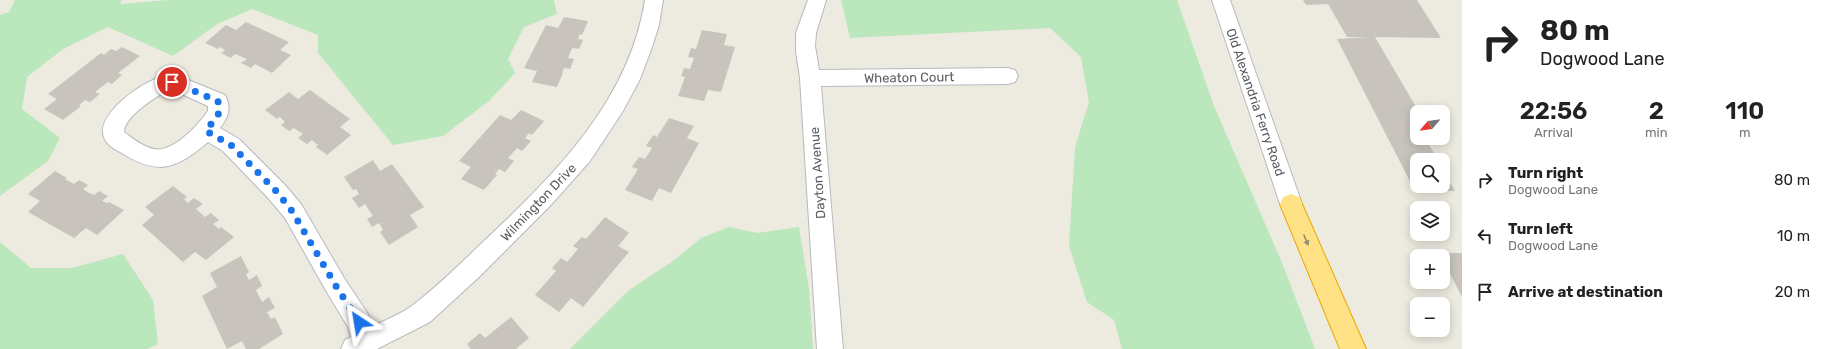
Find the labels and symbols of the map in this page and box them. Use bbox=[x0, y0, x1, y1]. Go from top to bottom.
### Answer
street label: Old Alexandria Ferry Road bbox=[1223, 26, 1288, 178]
pin bbox=[155, 65, 189, 99]
street label: Wheaton Court bbox=[864, 69, 954, 86]
north arrow bbox=[1410, 105, 1450, 145]
street label: Dayton Avenue bbox=[807, 127, 828, 219]
street label: Wilmington Drive bbox=[498, 160, 580, 245]
one-way arrow bbox=[1303, 234, 1309, 245]
position arrow bbox=[338, 301, 380, 343]

